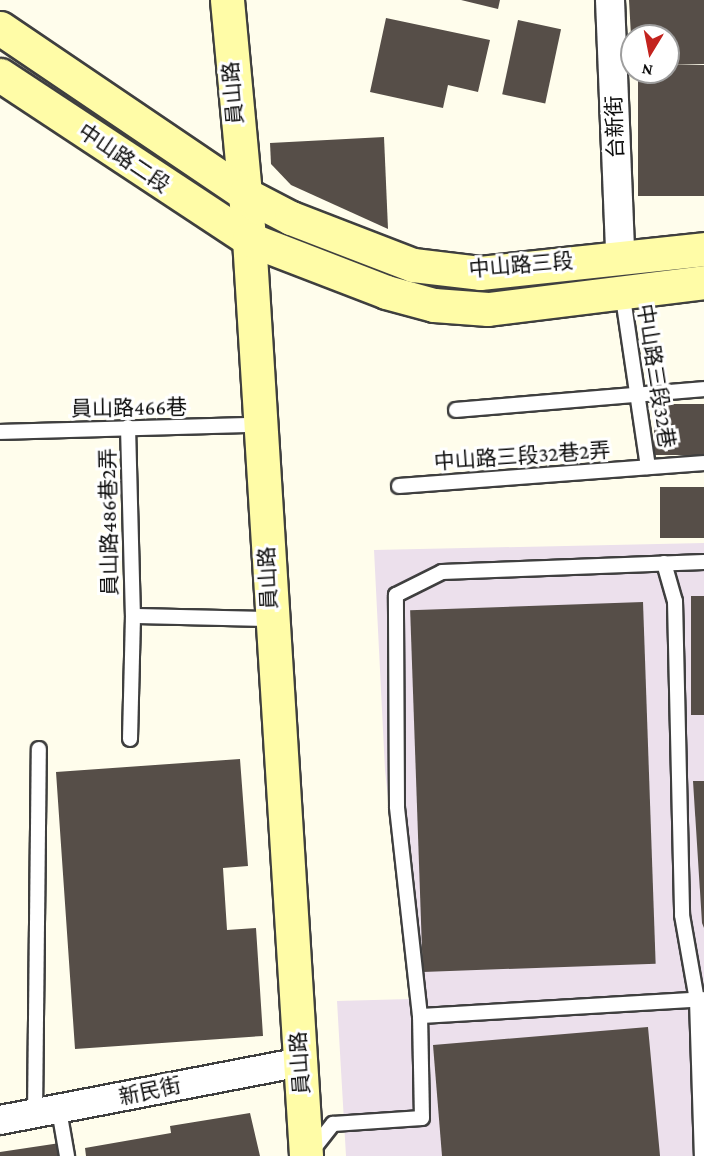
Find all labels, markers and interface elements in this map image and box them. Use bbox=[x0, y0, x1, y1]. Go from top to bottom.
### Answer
north arrow bbox=[620, 24, 680, 84]
street label: 員山路 bbox=[218, 61, 248, 125]
text: N bbox=[640, 61, 654, 80]
street label: 台新街 bbox=[601, 95, 629, 159]
street label: 中山路二段 bbox=[73, 118, 175, 198]
street label: 中山路三段 bbox=[468, 248, 574, 282]
street label: 中山路三段32巷 bbox=[632, 302, 680, 450]
street label: 員山路466巷 bbox=[71, 394, 187, 422]
street label: 中山路三段32巷2弄 bbox=[433, 437, 611, 475]
street label: 員山路486巷2弄 bbox=[95, 448, 123, 596]
street label: 員山路 bbox=[254, 546, 282, 610]
street label: 員山路 bbox=[285, 1031, 315, 1095]
street label: 新民街 bbox=[117, 1072, 183, 1110]

